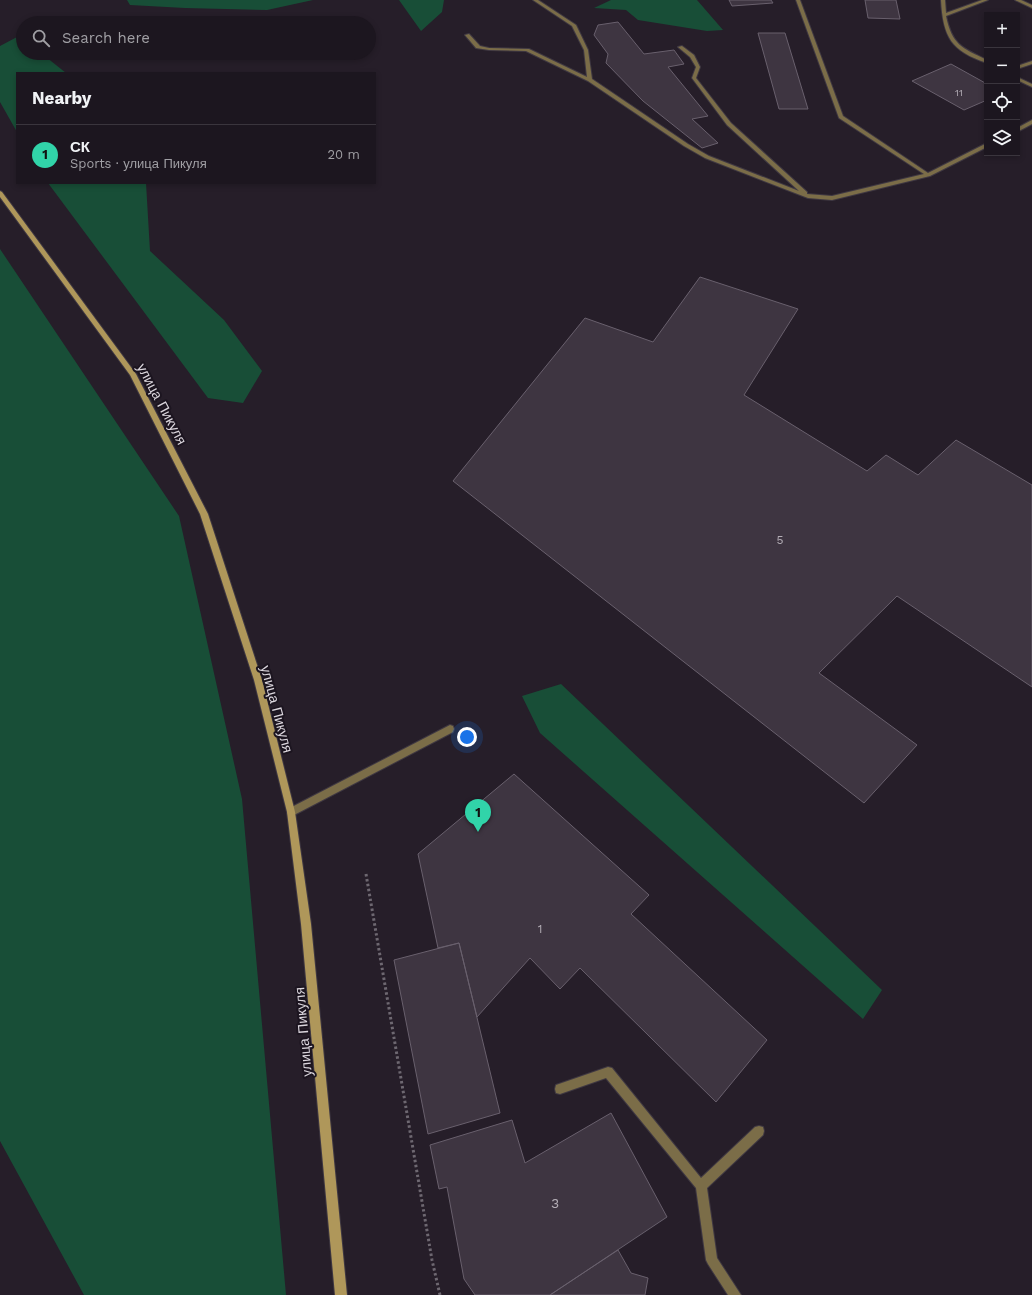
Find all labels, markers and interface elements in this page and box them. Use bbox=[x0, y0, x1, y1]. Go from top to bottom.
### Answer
map controls bbox=[984, 12, 1020, 156]
button: + bbox=[984, 12, 1020, 48]
search box bbox=[16, 16, 376, 60]
icon: search bbox=[30, 27, 52, 49]
text: Search here bbox=[62, 29, 150, 47]
button: − bbox=[984, 48, 1020, 84]
button: locate bbox=[984, 84, 1020, 120]
house number: 11 bbox=[955, 87, 963, 98]
text: Nearby bbox=[32, 88, 91, 108]
button: layers bbox=[984, 120, 1020, 156]
text: СК bbox=[70, 138, 90, 156]
text: 1 bbox=[42, 147, 48, 162]
text: 20 m bbox=[328, 147, 360, 162]
text: Sports · улица Пикуля bbox=[70, 156, 207, 171]
street label: улица Пикуля bbox=[134, 361, 190, 447]
house number: 5 bbox=[777, 533, 784, 547]
street label: улица Пикуля bbox=[258, 664, 296, 754]
your location bbox=[457, 727, 477, 747]
pin: 1 bbox=[465, 799, 491, 832]
house number: 1 bbox=[538, 922, 542, 936]
street label: улица Пикуля bbox=[291, 987, 315, 1077]
house number: 3 bbox=[551, 1195, 559, 1211]

